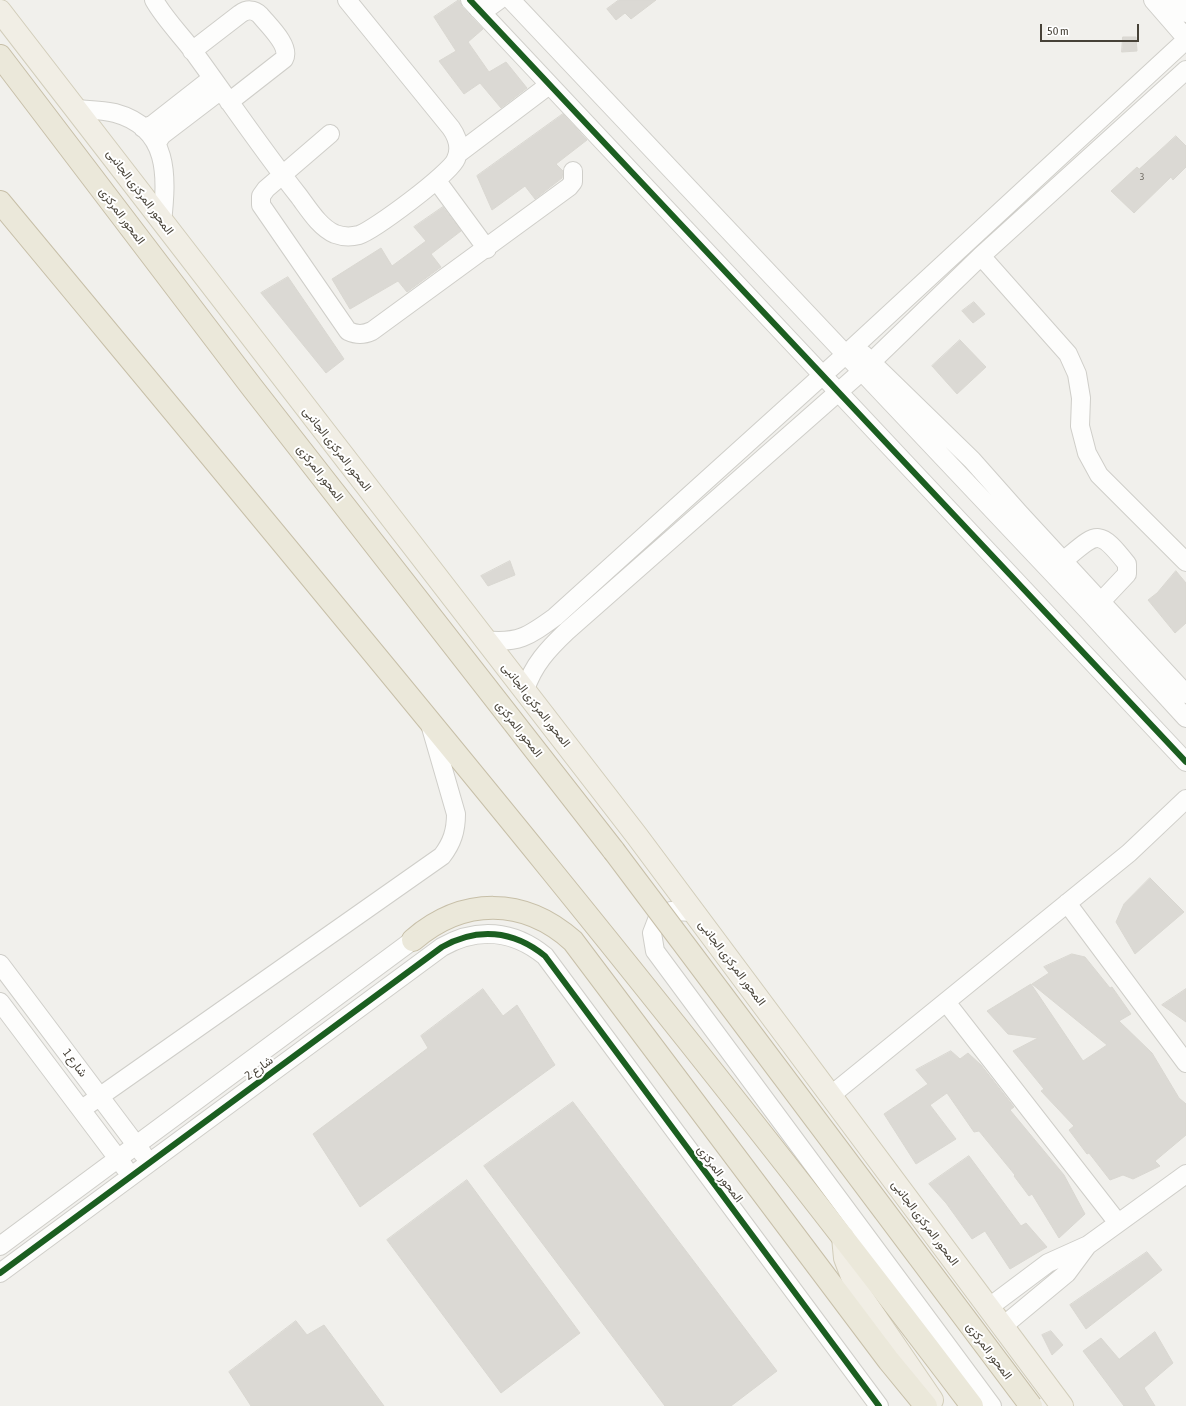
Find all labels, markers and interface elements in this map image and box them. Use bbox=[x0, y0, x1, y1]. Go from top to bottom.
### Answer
scale bar bbox=[1042, 16, 1141, 42]
text: 50 m bbox=[1047, 24, 1069, 38]
street label: المحور المركزى الجانبى bbox=[103, 146, 177, 238]
house number: 3 bbox=[1140, 171, 1144, 183]
street label: المحور المركزى bbox=[96, 185, 148, 247]
street label: المحور المركزى الجانبى bbox=[300, 404, 374, 494]
street label: المحور المركزى bbox=[294, 442, 346, 504]
street label: المحور المركزى الجانبى bbox=[499, 660, 573, 750]
street label: المحور المركزى bbox=[493, 698, 545, 760]
street label: المحور المركزى الجانبى bbox=[695, 917, 769, 1009]
street label: شارع 1 bbox=[60, 1046, 90, 1080]
street label: شارع 2 bbox=[242, 1053, 276, 1083]
street label: المحور المركزى bbox=[694, 1143, 746, 1205]
street label: المحور المركزى الجانبى bbox=[888, 1177, 962, 1269]
street label: المحور المركزى bbox=[963, 1320, 1015, 1382]

